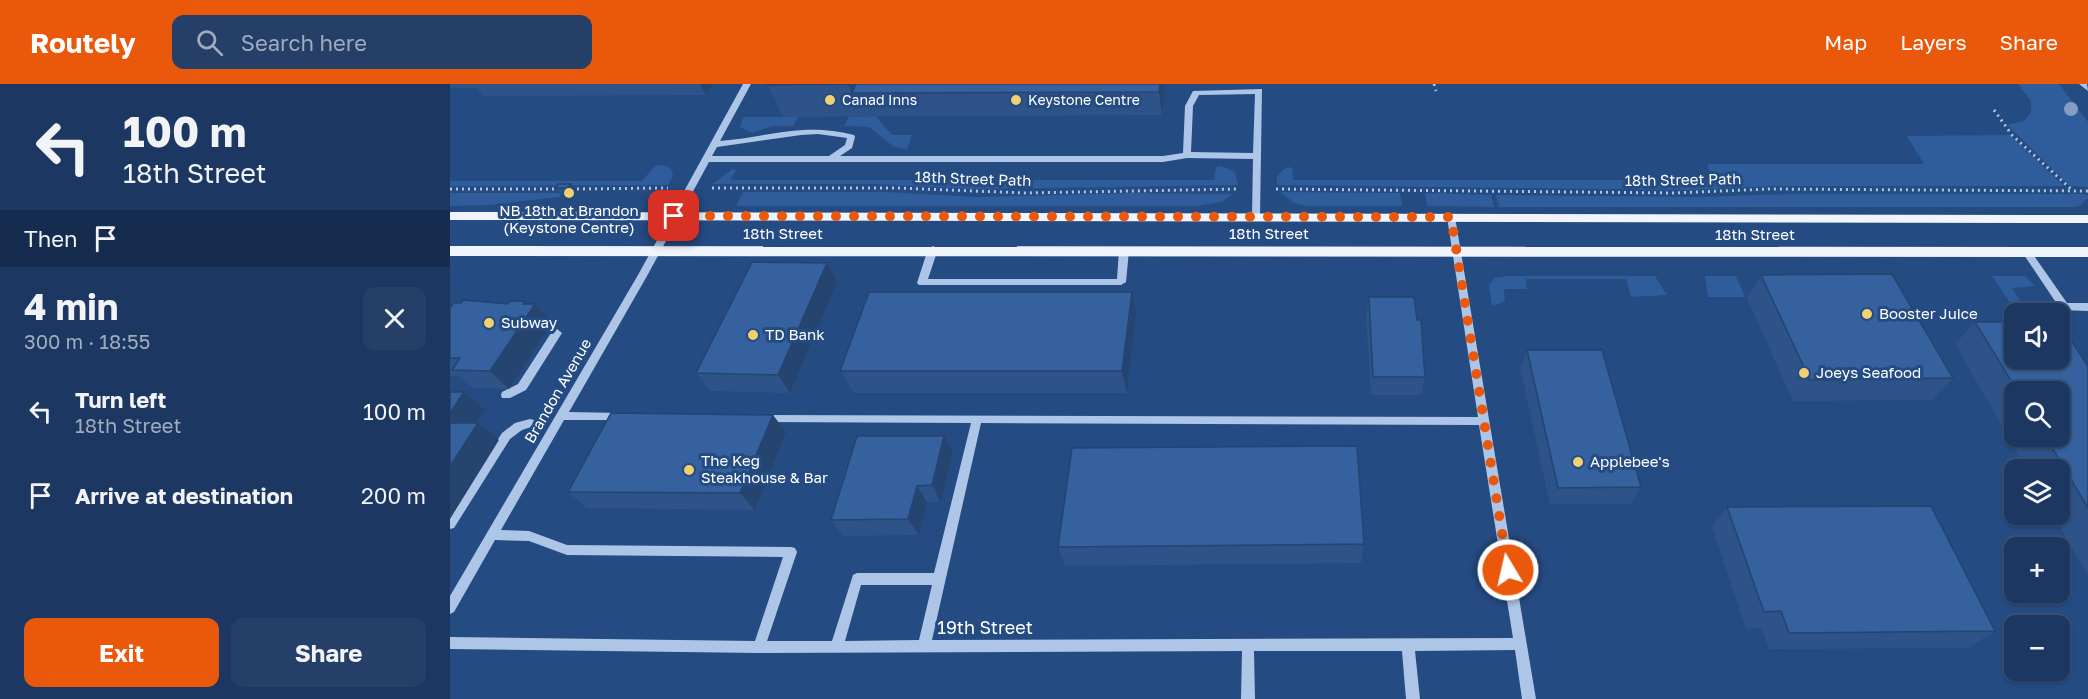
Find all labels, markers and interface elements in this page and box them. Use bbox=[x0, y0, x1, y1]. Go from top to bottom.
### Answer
search box bbox=[172, 15, 592, 69]
text: Routely bbox=[30, 26, 136, 59]
icon: search bbox=[193, 26, 226, 59]
text: Search here bbox=[241, 29, 367, 56]
text: Map bbox=[1824, 29, 1867, 55]
text: Layers bbox=[1900, 29, 1967, 55]
text: Share bbox=[2000, 29, 2058, 55]
place label: Canad Inns bbox=[842, 91, 917, 108]
place label: Keystone Centre bbox=[1028, 91, 1140, 108]
marker: Canad Inns bbox=[823, 93, 837, 107]
marker: Keystone Centre bbox=[1009, 93, 1023, 107]
text: 100 m bbox=[123, 106, 246, 156]
icon: left bbox=[24, 108, 102, 186]
text: 18th Street bbox=[123, 157, 267, 189]
street label: 18th Street Path bbox=[914, 167, 1032, 189]
street label: 18th Street Path bbox=[1624, 169, 1742, 189]
marker: NB 18th at Brandon (Keystone Centre) bbox=[562, 186, 576, 200]
pin bbox=[648, 190, 699, 241]
icon: arrive bbox=[657, 199, 690, 232]
place label: NB 18th at Brandon (Keystone Centre) bbox=[499, 201, 639, 236]
icon: arrive bbox=[89, 222, 122, 255]
street label: 18th Street bbox=[743, 224, 823, 242]
street label: 18th Street bbox=[1229, 224, 1309, 242]
text: Then bbox=[24, 225, 77, 252]
street label: 18th Street bbox=[1715, 225, 1795, 243]
text: 4 min bbox=[24, 285, 119, 328]
button: close bbox=[363, 287, 426, 350]
map controls bbox=[2004, 303, 2070, 681]
button: sound bbox=[2004, 303, 2070, 369]
place label: Booster Juice bbox=[1879, 304, 1978, 322]
marker: Booster Juice bbox=[1860, 307, 1874, 321]
place label: Subway bbox=[501, 313, 558, 331]
marker: Subway bbox=[482, 316, 496, 330]
place label: TD Bank bbox=[765, 325, 825, 343]
marker: TD Bank bbox=[746, 328, 760, 342]
text: 300 m · 18:55 bbox=[24, 329, 150, 353]
street label: Brandon Avenue bbox=[520, 335, 594, 446]
place label: Joeys Seafood bbox=[1816, 363, 1921, 381]
marker: Joeys Seafood bbox=[1797, 366, 1811, 380]
button: search bbox=[2004, 381, 2070, 447]
text: Turn left bbox=[75, 386, 166, 413]
icon: left bbox=[24, 395, 57, 428]
text: 100 m bbox=[363, 398, 426, 425]
text: 18th Street bbox=[75, 413, 181, 437]
place label: The Keg Steakhouse & Bar bbox=[701, 451, 828, 486]
place label: Applebee's bbox=[1590, 452, 1670, 470]
marker: Applebee's bbox=[1571, 455, 1585, 469]
button: layers bbox=[2004, 459, 2070, 525]
marker: The Keg Steakhouse & Bar bbox=[682, 463, 696, 477]
icon: arrive bbox=[24, 479, 57, 512]
text: Arrive at destination bbox=[75, 482, 293, 509]
text: 200 m bbox=[361, 482, 426, 509]
button: + bbox=[2004, 537, 2070, 603]
position arrow bbox=[1476, 538, 1540, 602]
button: − bbox=[2004, 615, 2070, 681]
street label: 19th Street bbox=[937, 616, 1033, 638]
button: Exit bbox=[24, 618, 219, 687]
button: Share bbox=[231, 618, 426, 687]

